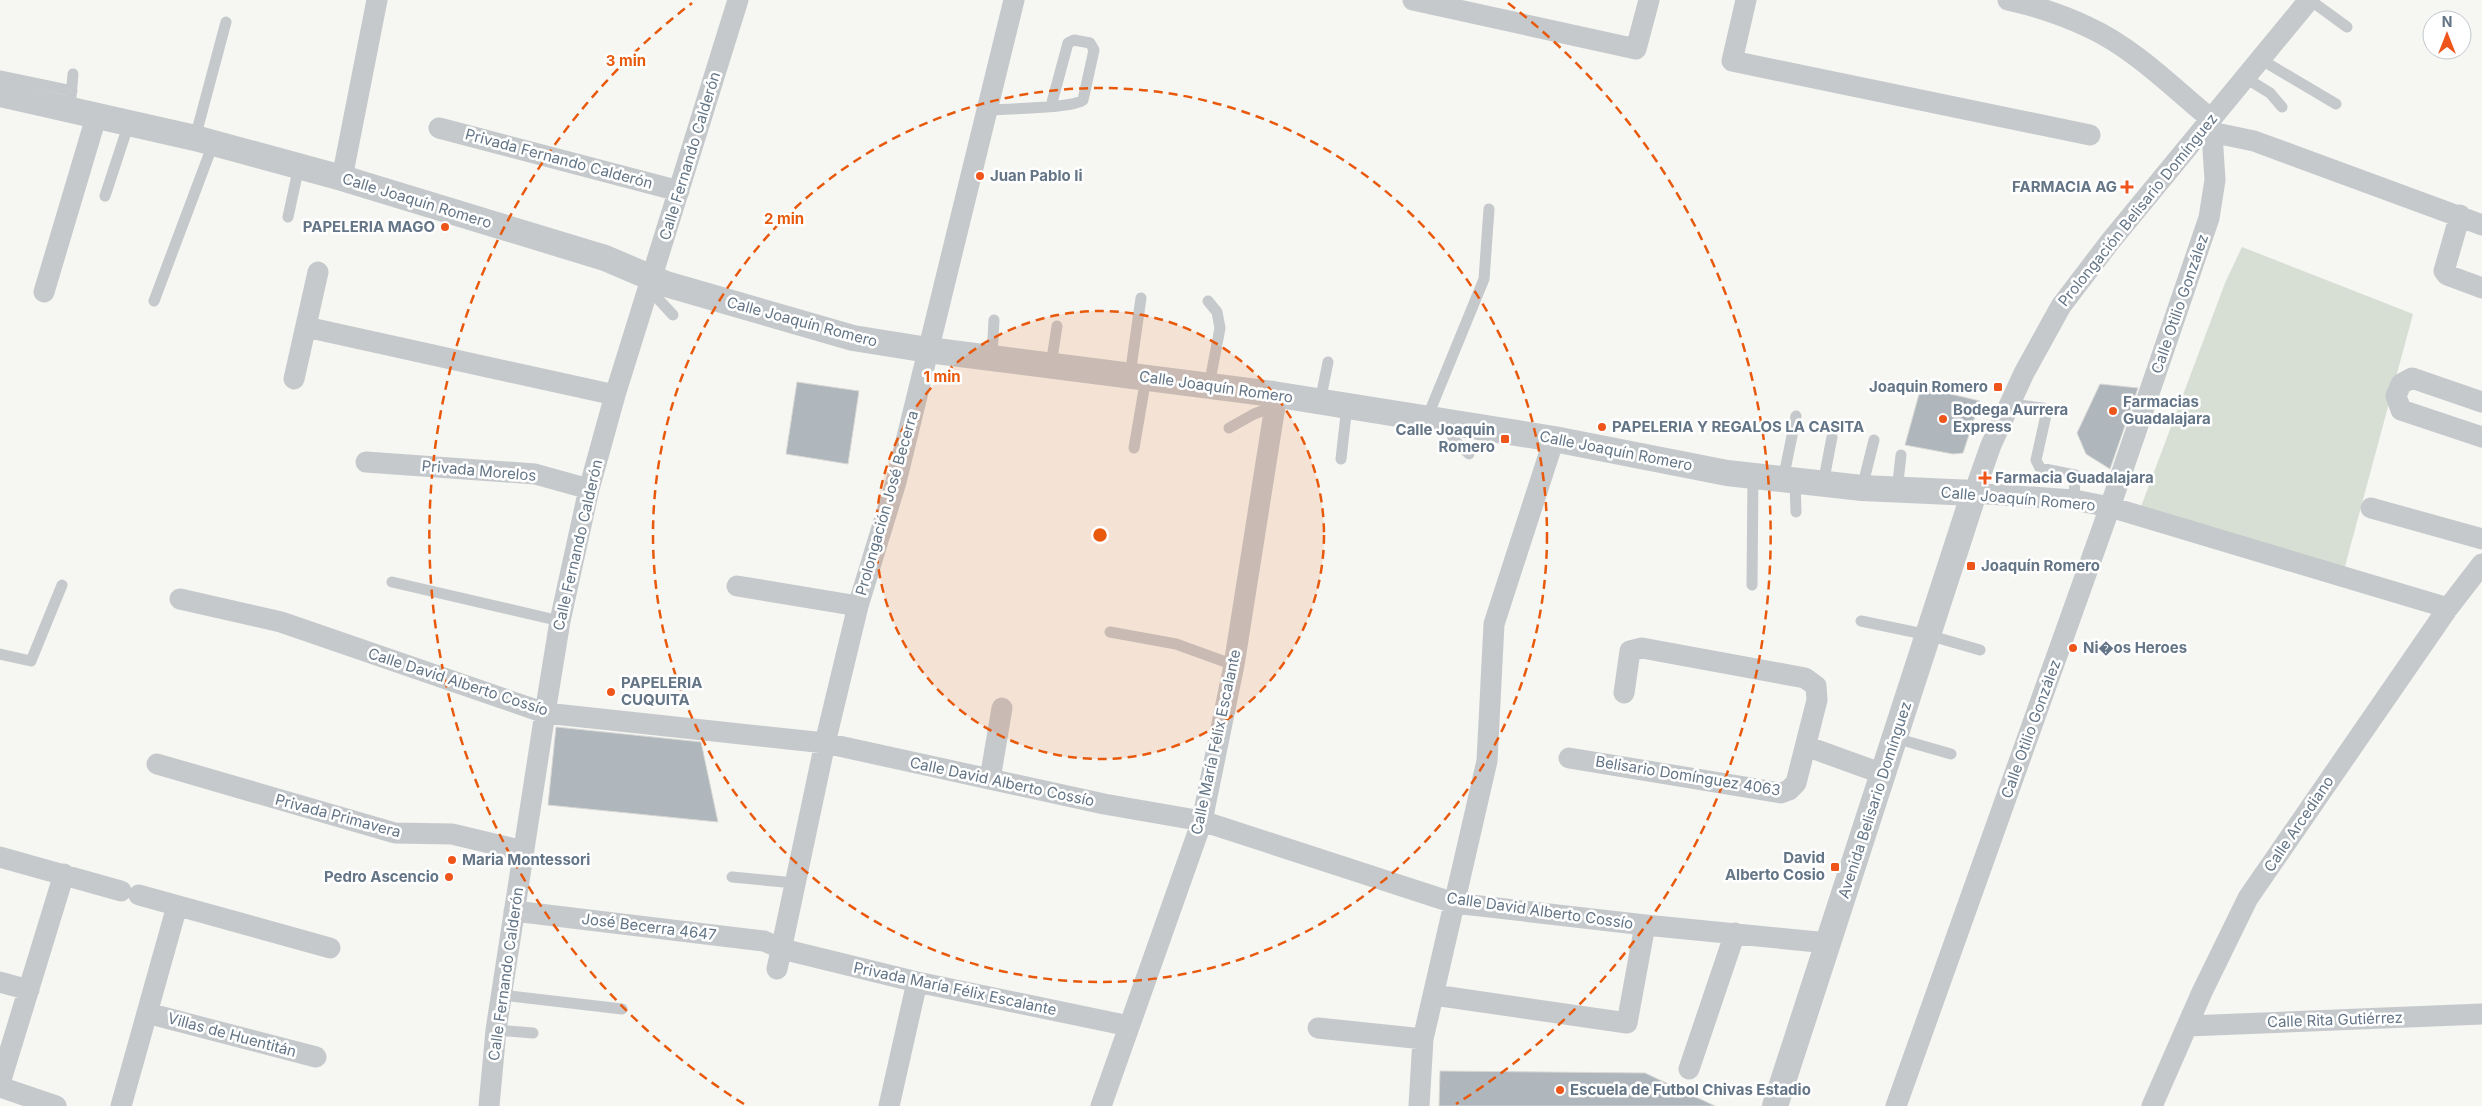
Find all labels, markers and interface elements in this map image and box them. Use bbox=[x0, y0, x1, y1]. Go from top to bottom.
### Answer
north arrow bbox=[2422, 10, 2472, 60]
text: N bbox=[2442, 13, 2452, 30]
text: 3 min bbox=[606, 51, 646, 70]
street label: Calle Fernando Calderón bbox=[655, 69, 724, 242]
street label: Prolongación Belisario Domínguez bbox=[2054, 109, 2221, 310]
street label: Privada Fernando Calderón bbox=[463, 124, 655, 193]
place label: Juan Pablo Ii bbox=[990, 166, 1083, 185]
street label: Calle Joaquín Romero bbox=[340, 169, 494, 232]
marker: Juan Pablo Ii bbox=[974, 170, 986, 182]
place label: FARMACIA AG bbox=[2012, 177, 2117, 196]
marker: FARMACIA AG bbox=[2121, 181, 2133, 193]
text: 2 min bbox=[764, 209, 804, 228]
place label: PAPELERIA MAGO bbox=[303, 217, 435, 236]
marker: PAPELERIA MAGO bbox=[439, 221, 451, 233]
street label: Calle Otilio González bbox=[2147, 232, 2212, 376]
street label: Calle Joaquín Romero bbox=[725, 292, 880, 351]
street label: Calle Joaquín Romero bbox=[1138, 366, 1294, 407]
text: 1 min bbox=[923, 367, 961, 386]
place label: Joaquin Romero bbox=[1869, 377, 1988, 396]
marker: Joaquin Romero bbox=[1992, 381, 2004, 393]
place label: Farmacias Guadalajara bbox=[2123, 392, 2211, 428]
place label: Bodega Aurrera Express bbox=[1953, 400, 2068, 436]
marker: Farmacias Guadalajara bbox=[2107, 405, 2119, 417]
street label: Prolongación José Becerra bbox=[851, 408, 922, 598]
marker: Bodega Aurrera Express bbox=[1937, 413, 1949, 425]
place label: PAPELERIA Y REGALOS LA CASITA bbox=[1612, 417, 1864, 436]
place label: Calle Joaquin Romero bbox=[1396, 420, 1495, 456]
marker: PAPELERIA Y REGALOS LA CASITA bbox=[1596, 421, 1608, 433]
street label: Calle Joaquín Romero bbox=[1538, 426, 1694, 475]
marker: Calle Joaquin Romero bbox=[1499, 433, 1511, 445]
street label: Privada Morelos bbox=[421, 456, 537, 485]
street label: Calle Fernando Calderón bbox=[549, 457, 606, 632]
place label: Farmacia Guadalajara bbox=[1995, 468, 2154, 487]
marker: Farmacia Guadalajara bbox=[1979, 472, 1991, 484]
street label: Calle Joaquín Romero bbox=[1940, 482, 2096, 515]
centre of rings bbox=[1091, 526, 1109, 544]
place label: Joaquín Romero bbox=[1981, 556, 2100, 575]
marker: Joaquín Romero bbox=[1965, 560, 1977, 572]
place label: Ni�os Heroes bbox=[2083, 638, 2187, 657]
marker: Ni�os Heroes bbox=[2067, 642, 2079, 654]
street label: Calle David Alberto Cossío bbox=[366, 643, 551, 720]
street label: Calle María Félix Escalante bbox=[1187, 648, 1244, 836]
street label: Calle Otilio González bbox=[1997, 657, 2064, 801]
place label: PAPELERIA CUQUITA bbox=[621, 673, 702, 709]
marker: PAPELERIA CUQUITA bbox=[605, 686, 617, 698]
street label: Avenida Belisario Domínguez bbox=[1834, 699, 1915, 901]
street label: Belisario Domínguez 4063 bbox=[1594, 751, 1782, 800]
street label: Calle David Alberto Cossío bbox=[908, 753, 1096, 810]
street label: Calle Arcediano bbox=[2259, 772, 2338, 875]
street label: Privada Primavera bbox=[273, 790, 403, 841]
place label: David Alberto Cosio bbox=[1725, 848, 1825, 884]
place label: Maria Montessori bbox=[462, 850, 590, 869]
marker: Maria Montessori bbox=[446, 854, 458, 866]
marker: David Alberto Cosio bbox=[1829, 861, 1841, 873]
place label: Pedro Ascencio bbox=[324, 867, 439, 886]
marker: Pedro Ascencio bbox=[443, 871, 455, 883]
street label: Calle Fernando Calderón bbox=[484, 886, 527, 1062]
street label: Calle David Alberto Cossío bbox=[1446, 888, 1635, 933]
street label: José Becerra 4647 bbox=[581, 909, 718, 944]
street label: Privada María Félix Escalante bbox=[852, 958, 1058, 1019]
street label: Villas de Huentitán bbox=[166, 1008, 299, 1061]
street label: Calle Rita Gutiérrez bbox=[2267, 1008, 2403, 1031]
place label: Escuela de Futbol Chivas Estadio bbox=[1570, 1080, 1811, 1099]
marker: Escuela de Futbol Chivas Estadio bbox=[1554, 1084, 1566, 1096]

